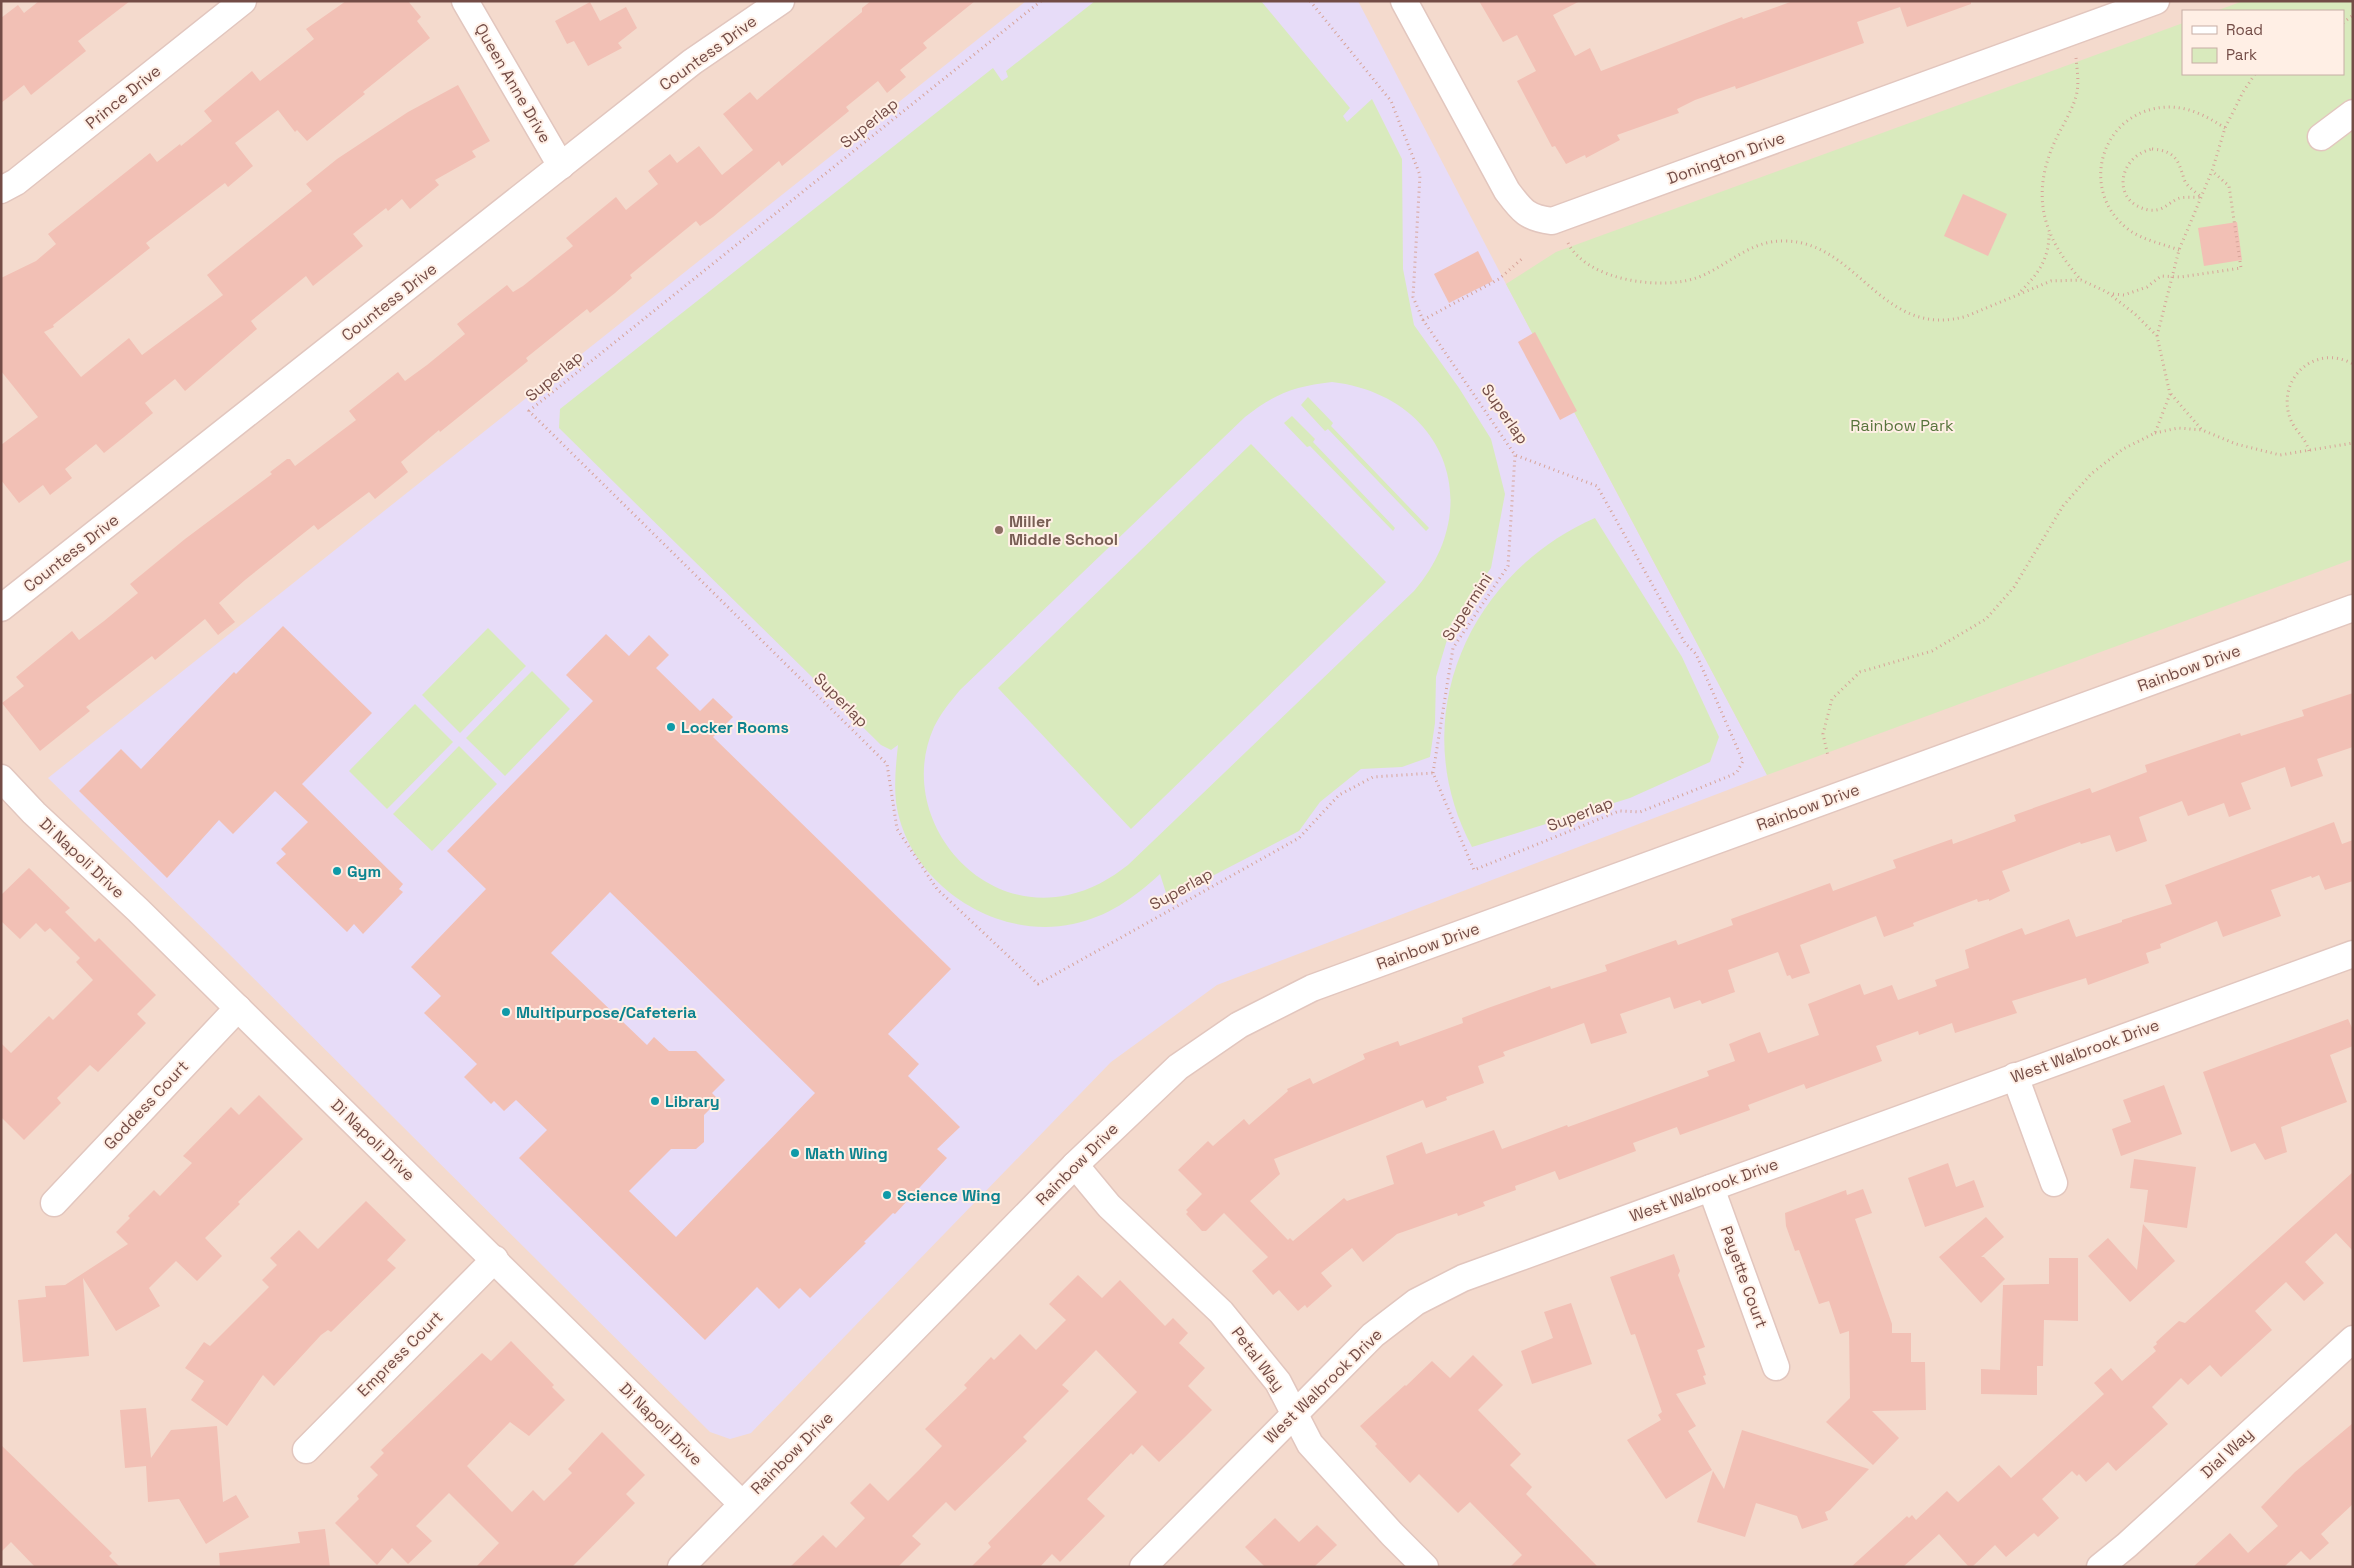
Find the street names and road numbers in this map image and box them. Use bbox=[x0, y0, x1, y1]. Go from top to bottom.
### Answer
street label: Countess Drive bbox=[655, 11, 761, 95]
street label: Queen Anne Drive bbox=[470, 19, 556, 147]
street label: Prince Drive bbox=[81, 60, 165, 134]
street label: Superlap bbox=[836, 93, 902, 153]
street label: Donington Drive bbox=[1664, 127, 1788, 189]
street label: Countess Drive bbox=[337, 258, 441, 346]
street label: Superlap bbox=[521, 346, 587, 406]
street label: Superlap bbox=[1477, 380, 1533, 448]
street label: Countess Drive bbox=[19, 509, 123, 597]
street label: Supermini bbox=[1437, 569, 1497, 645]
street label: Rainbow Drive bbox=[2135, 640, 2243, 696]
street label: Superlap bbox=[809, 668, 873, 732]
street label: Rainbow Drive bbox=[1754, 779, 1862, 835]
street label: Superlap bbox=[1544, 792, 1616, 836]
street label: Di Napoli Drive bbox=[35, 813, 129, 903]
street label: Superlap bbox=[1146, 863, 1216, 915]
street label: Rainbow Drive bbox=[1374, 918, 1482, 974]
street label: West Walbrook Drive bbox=[2008, 1014, 2162, 1088]
street label: Goddess Court bbox=[99, 1056, 193, 1154]
street label: Di Napoli Drive bbox=[327, 1095, 419, 1185]
street label: Rainbow Drive bbox=[1031, 1118, 1123, 1210]
street label: West Walbrook Drive bbox=[1627, 1153, 1781, 1227]
street label: Payette Court bbox=[1716, 1223, 1772, 1331]
street label: Empress Court bbox=[353, 1307, 447, 1401]
street label: Petal Way bbox=[1227, 1323, 1289, 1395]
street label: West Walbrook Drive bbox=[1259, 1324, 1387, 1448]
street label: Di Napoli Drive bbox=[615, 1378, 707, 1470]
street label: Rainbow Drive bbox=[746, 1407, 838, 1499]
street label: Dial Way bbox=[2196, 1423, 2258, 1483]

